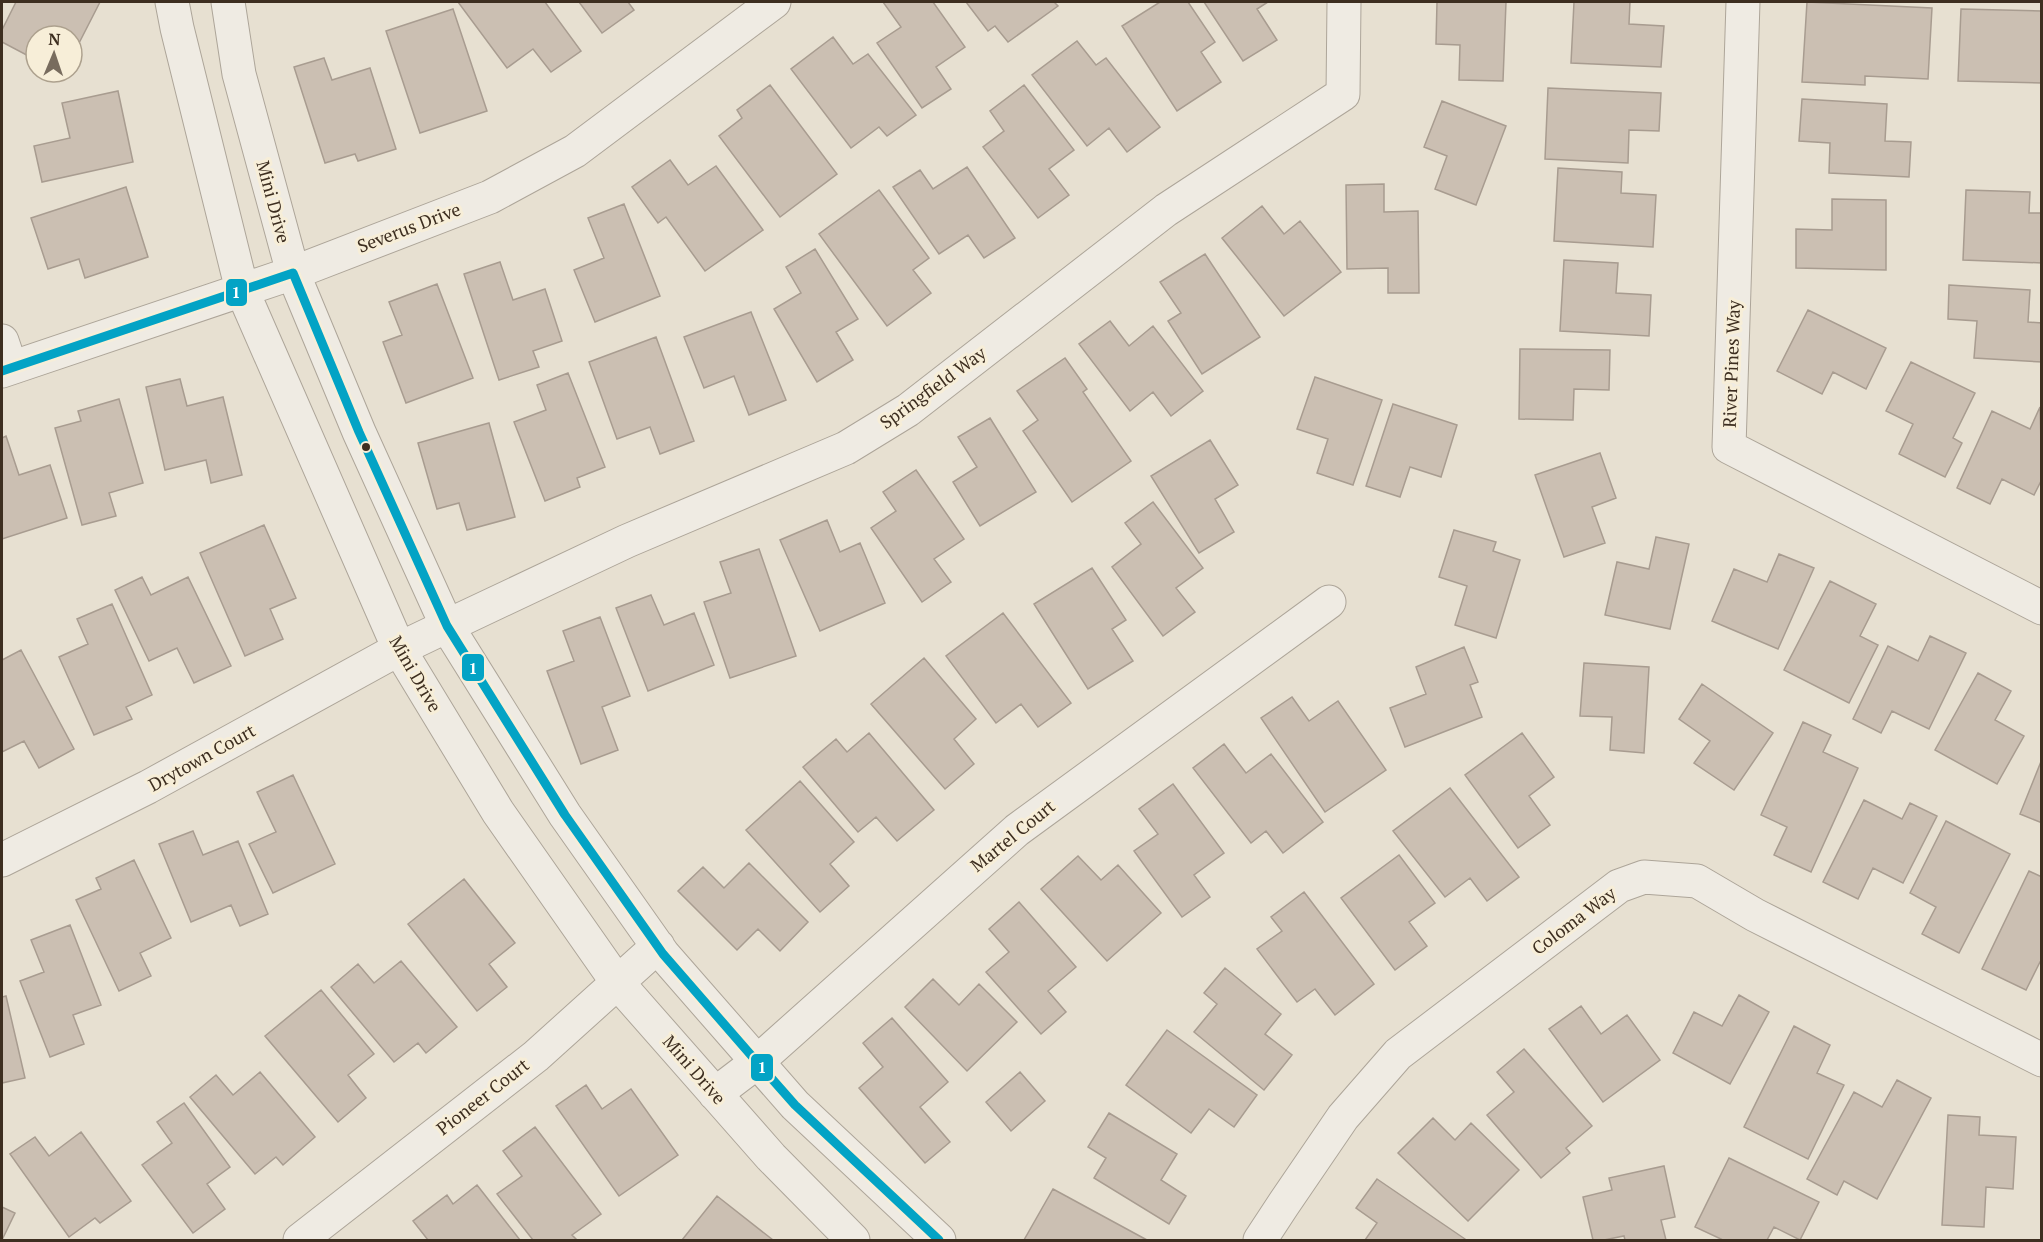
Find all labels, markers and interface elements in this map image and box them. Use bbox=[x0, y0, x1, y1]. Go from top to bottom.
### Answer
north arrow bbox=[24, 24, 84, 84]
text: N bbox=[48, 28, 61, 50]
street label: Mini Drive bbox=[251, 158, 296, 246]
street label: Severus Drive bbox=[354, 196, 464, 258]
line badge: 1 bbox=[225, 278, 248, 307]
text: 1 bbox=[231, 281, 241, 303]
street label: River Pines Way bbox=[1717, 299, 1745, 428]
street label: Springfield Way bbox=[874, 340, 991, 434]
unlabelled marker bbox=[360, 441, 372, 453]
street label: Mini Drive bbox=[384, 631, 447, 716]
line badge: 1 bbox=[461, 653, 485, 682]
text: 1 bbox=[468, 657, 478, 679]
street label: Drytown Court bbox=[144, 718, 260, 796]
street label: Martel Court bbox=[965, 794, 1060, 877]
street label: Coloma Way bbox=[1527, 880, 1621, 960]
street label: Mini Drive bbox=[658, 1030, 732, 1109]
street label: Pioneer Court bbox=[431, 1052, 534, 1140]
line badge: 1 bbox=[750, 1053, 774, 1082]
text: 1 bbox=[757, 1056, 767, 1078]

